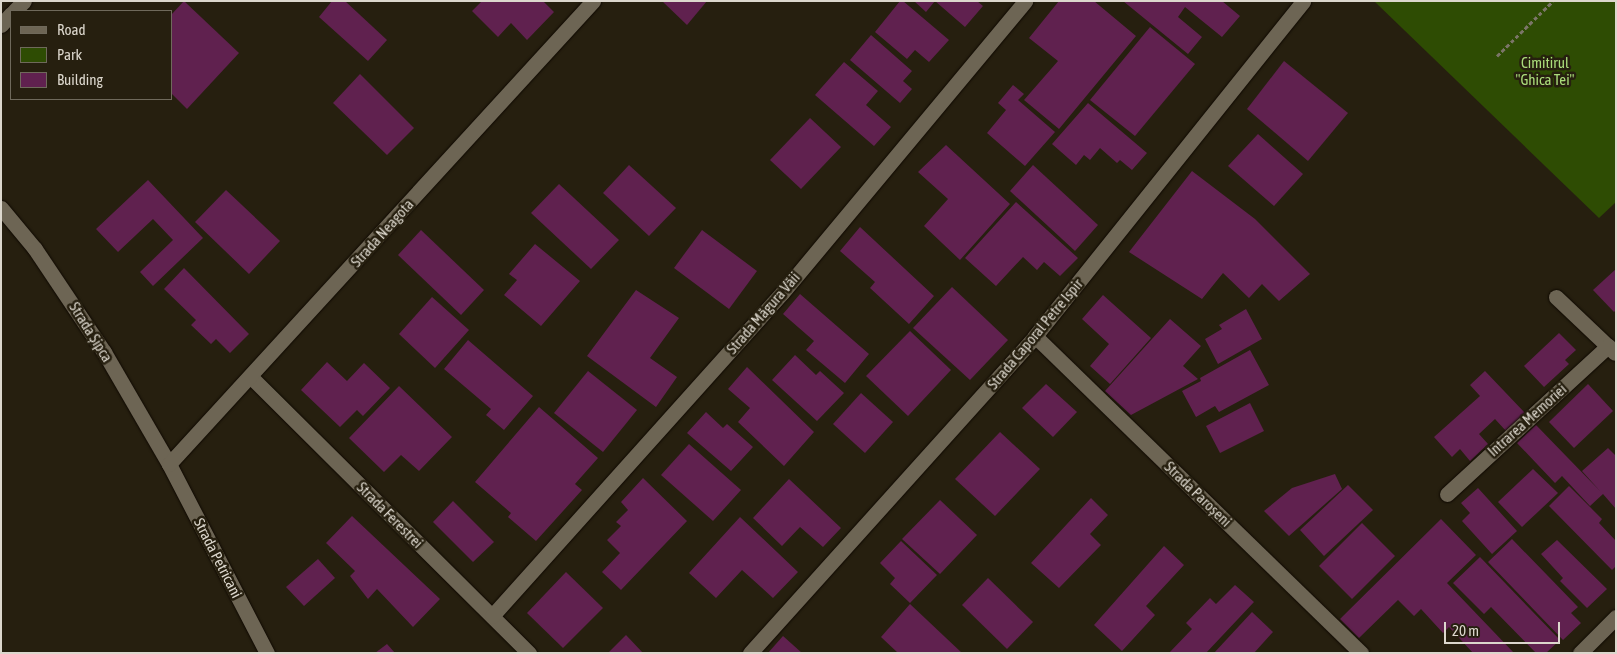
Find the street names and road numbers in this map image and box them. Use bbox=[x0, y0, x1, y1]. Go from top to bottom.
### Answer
street label: Strada Neagota bbox=[347, 195, 417, 271]
street label: Strada Măgura Văii bbox=[723, 268, 803, 358]
street label: Strada Caporal Petre Ispir bbox=[984, 275, 1086, 393]
street label: Strada Șipca bbox=[66, 299, 116, 365]
street label: Intrarea Memoriei bbox=[1484, 380, 1570, 460]
street label: Strada Paroșeni bbox=[1161, 458, 1235, 530]
street label: Strada Ferestrei bbox=[353, 478, 427, 552]
street label: Strada Petricani bbox=[190, 515, 246, 601]

